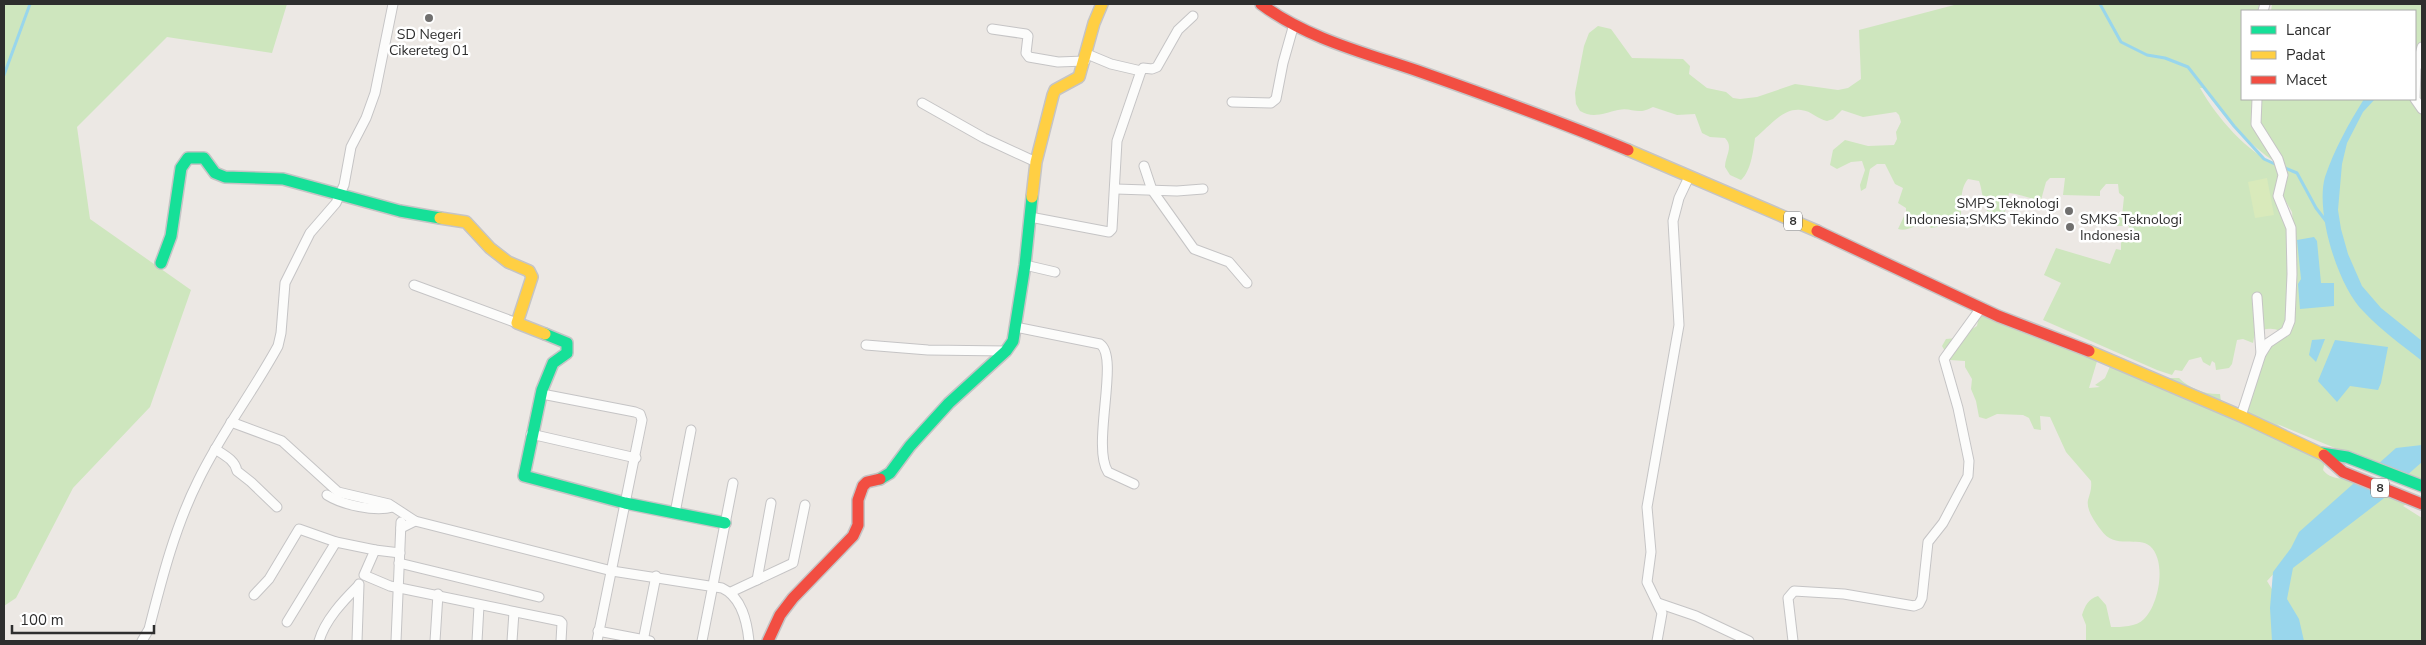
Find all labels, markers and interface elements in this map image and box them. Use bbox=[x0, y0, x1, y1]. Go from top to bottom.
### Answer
legend bbox=[2241, 10, 2416, 100]
marker: SD Negeri Cikereteg 01 bbox=[423, 12, 435, 24]
text: Lancar bbox=[2286, 20, 2331, 40]
place label: SD Negeri Cikereteg 01 bbox=[389, 25, 469, 60]
text: Padat bbox=[2286, 45, 2326, 65]
text: Macet bbox=[2286, 70, 2328, 90]
place label: SMPS Teknologi Indonesia;SMKS Tekindo bbox=[1905, 194, 2059, 229]
marker: SMPS Teknologi Indonesia;SMKS Tekindo bbox=[2063, 205, 2075, 217]
place label: SMKS Teknologi Indonesia bbox=[2080, 210, 2182, 245]
road number: 8 bbox=[1784, 212, 1802, 230]
marker: SMKS Teknologi Indonesia bbox=[2064, 221, 2076, 233]
road number: 8 bbox=[2371, 478, 2389, 498]
scale bar bbox=[12, 602, 155, 634]
text: 100 m bbox=[20, 610, 64, 630]

